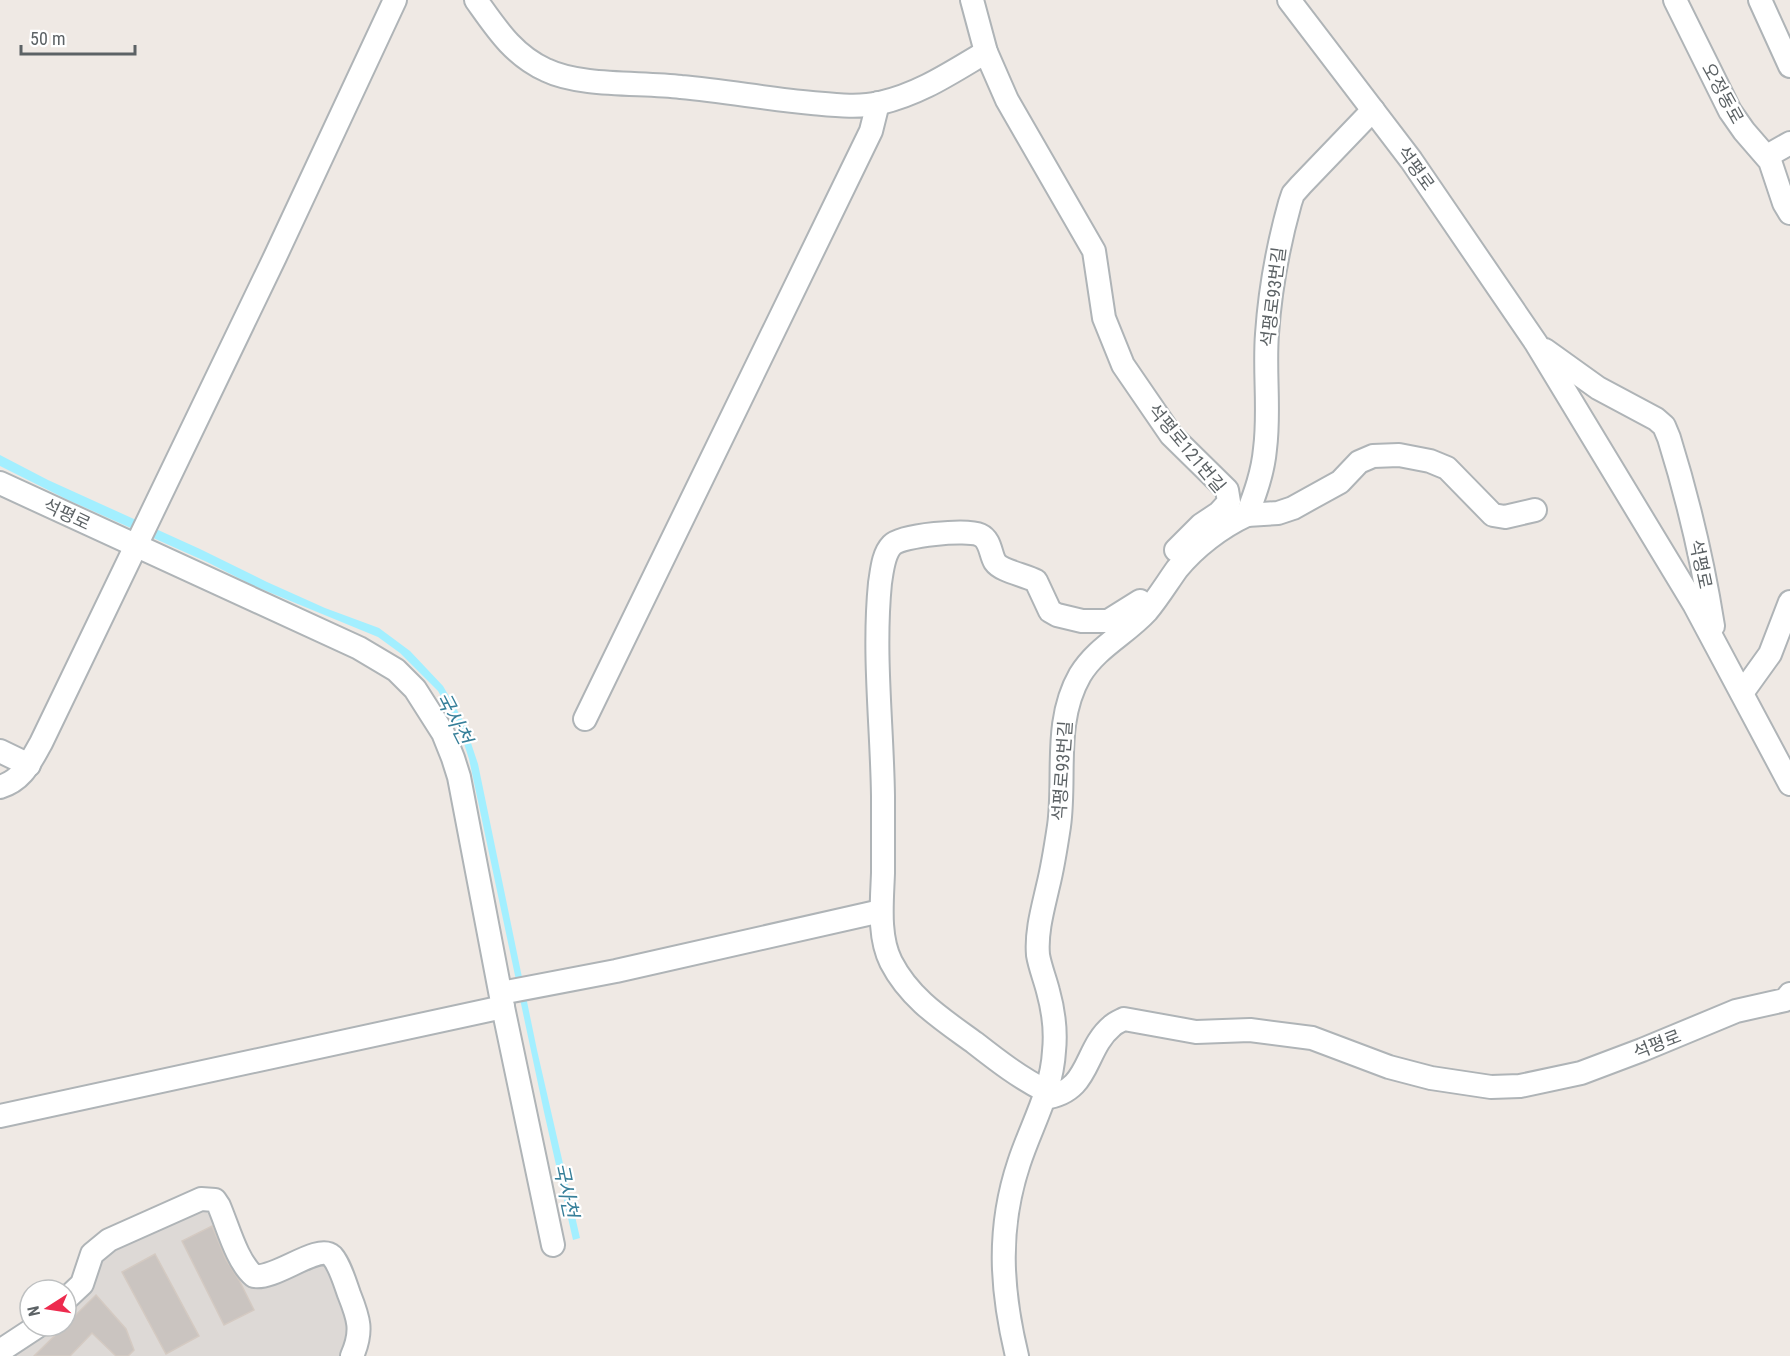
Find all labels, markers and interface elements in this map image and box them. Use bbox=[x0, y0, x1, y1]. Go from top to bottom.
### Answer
scale bar bbox=[21, 18, 135, 56]
text: 50 m bbox=[30, 28, 65, 49]
street label: 오정동로 bbox=[1698, 59, 1748, 127]
street label: 석평로 bbox=[1393, 142, 1439, 194]
street label: 석평로93번길 bbox=[1256, 246, 1290, 348]
street label: 석평로121번길 bbox=[1144, 399, 1230, 497]
street label: 석평로 bbox=[40, 494, 94, 534]
street label: 석평로 bbox=[1686, 538, 1716, 590]
water label: 국사천 bbox=[431, 688, 478, 750]
street label: 석평로93번길 bbox=[1048, 720, 1076, 822]
street label: 석평로 bbox=[1630, 1025, 1684, 1063]
water label: 국사천 bbox=[549, 1161, 584, 1222]
north arrow bbox=[18, 1278, 78, 1338]
text: N bbox=[24, 1304, 44, 1318]

